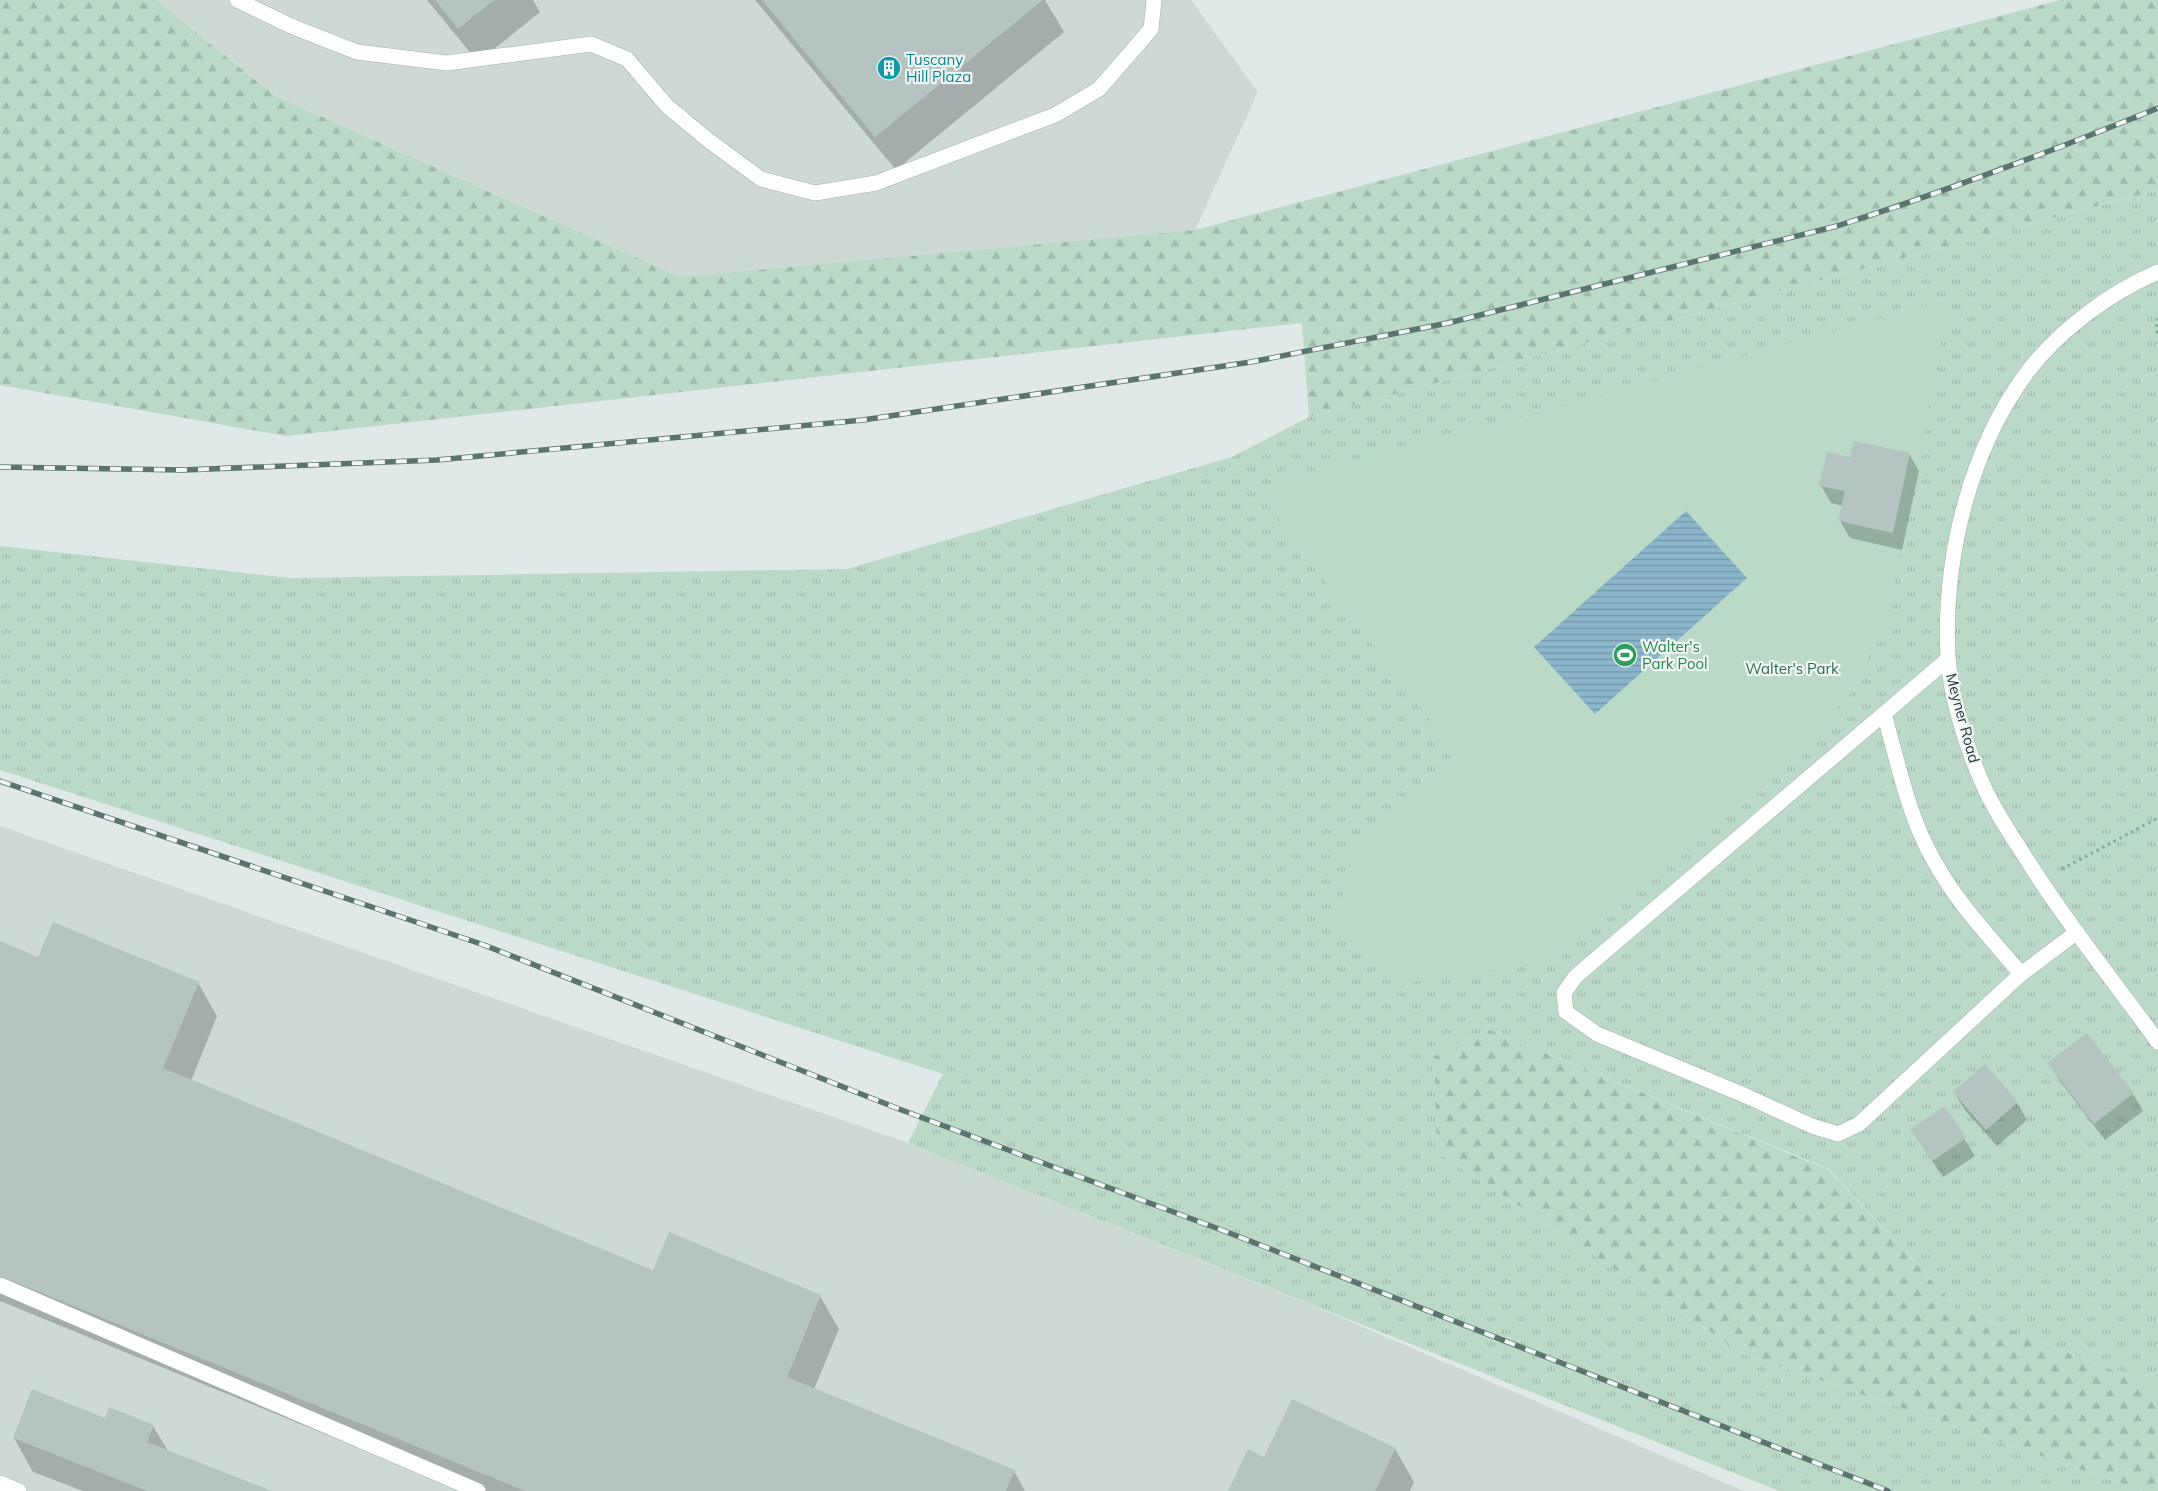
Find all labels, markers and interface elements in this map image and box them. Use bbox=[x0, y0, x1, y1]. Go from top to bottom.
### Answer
place label: Tuscany Hill Plaza bbox=[906, 50, 971, 86]
building icon: Tuscany Hill Plaza bbox=[876, 55, 902, 81]
place label: Walter's Park Pool bbox=[1642, 637, 1708, 673]
sports icon: Walter's Park Pool bbox=[1612, 642, 1638, 668]
park label: Walter's Park bbox=[1745, 659, 1839, 678]
street label: Meyner Road bbox=[1942, 671, 1984, 765]

